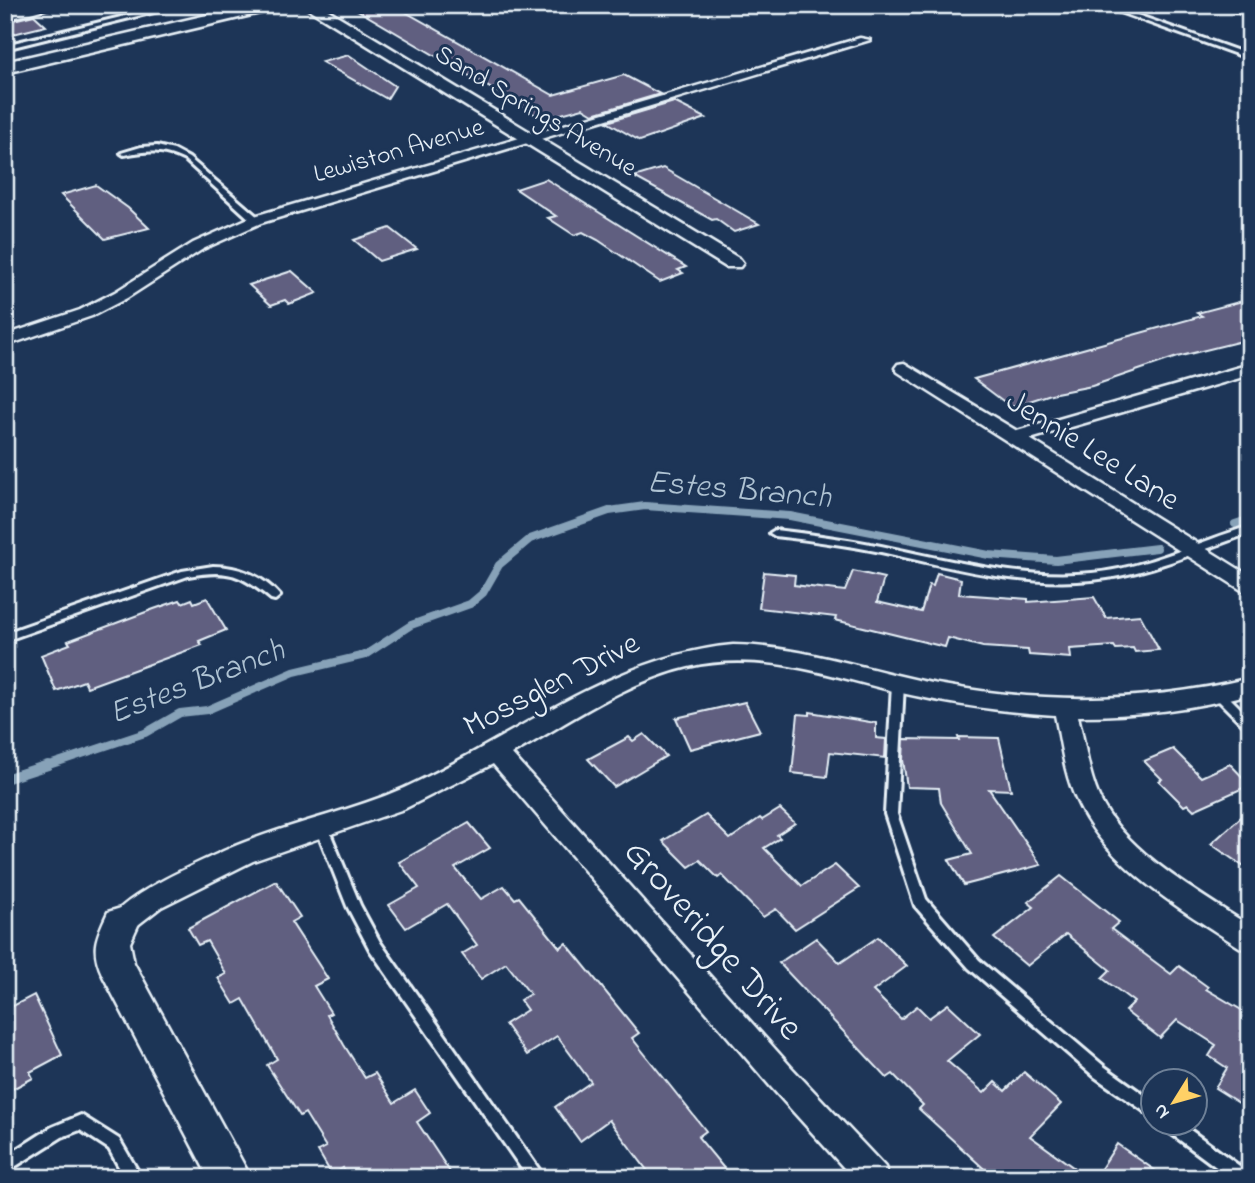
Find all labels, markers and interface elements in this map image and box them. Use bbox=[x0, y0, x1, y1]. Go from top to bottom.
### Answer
street label: Sand Springs Avenue bbox=[427, 36, 644, 188]
street label: Lewiston Avenue bbox=[309, 109, 489, 194]
street label: Jennie Lee Lane bbox=[996, 380, 1189, 525]
water label: Estes Branch bbox=[645, 459, 834, 523]
street label: Mossglen Drive bbox=[456, 621, 649, 751]
water label: Estes Branch bbox=[102, 627, 293, 738]
street label: Groveridge Drive bbox=[608, 828, 816, 1055]
north arrow bbox=[1140, 1068, 1210, 1138]
text: N bbox=[1148, 1097, 1177, 1124]

